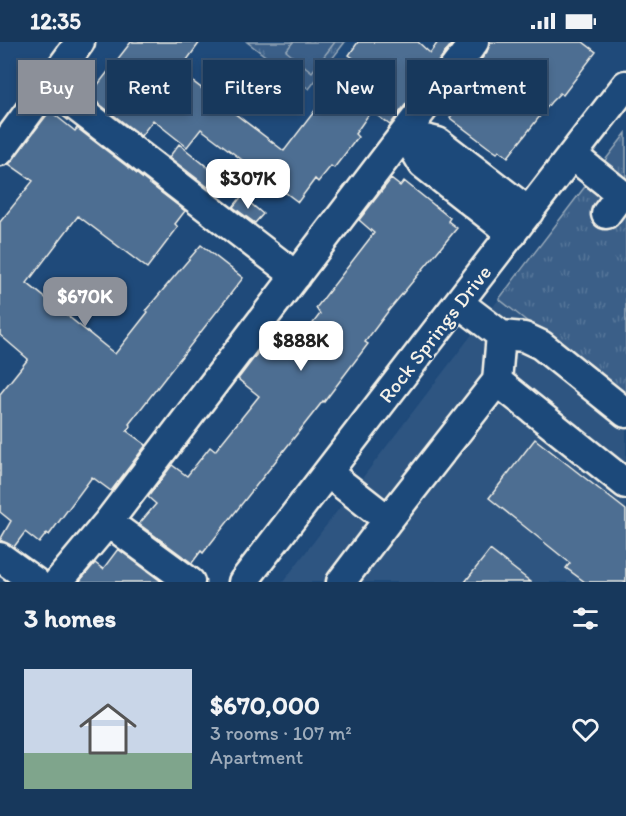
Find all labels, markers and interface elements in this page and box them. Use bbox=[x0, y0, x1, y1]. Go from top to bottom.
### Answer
text: 12:35 bbox=[30, 8, 81, 35]
chip: Buy bbox=[18, 60, 95, 114]
chip: Rent bbox=[107, 60, 191, 114]
chip: Filters bbox=[203, 60, 303, 114]
chip: New bbox=[315, 60, 395, 114]
chip: Apartment bbox=[407, 60, 547, 114]
pin: $307K bbox=[206, 159, 290, 210]
text: $307K bbox=[220, 166, 276, 190]
street label: Rock Springs Drive bbox=[373, 260, 496, 408]
pin: $670K bbox=[43, 277, 127, 328]
text: $670K bbox=[57, 284, 113, 308]
pin: $888K bbox=[259, 321, 343, 372]
text: $888K bbox=[273, 328, 329, 352]
text: 3 homes bbox=[24, 602, 116, 634]
icon: filters bbox=[569, 602, 602, 635]
text: $670,000 bbox=[210, 689, 320, 721]
icon: home bbox=[72, 693, 144, 765]
icon: heart bbox=[569, 713, 602, 746]
text: 3 rooms · 107 m² bbox=[210, 721, 352, 745]
text: Apartment bbox=[210, 745, 303, 769]

